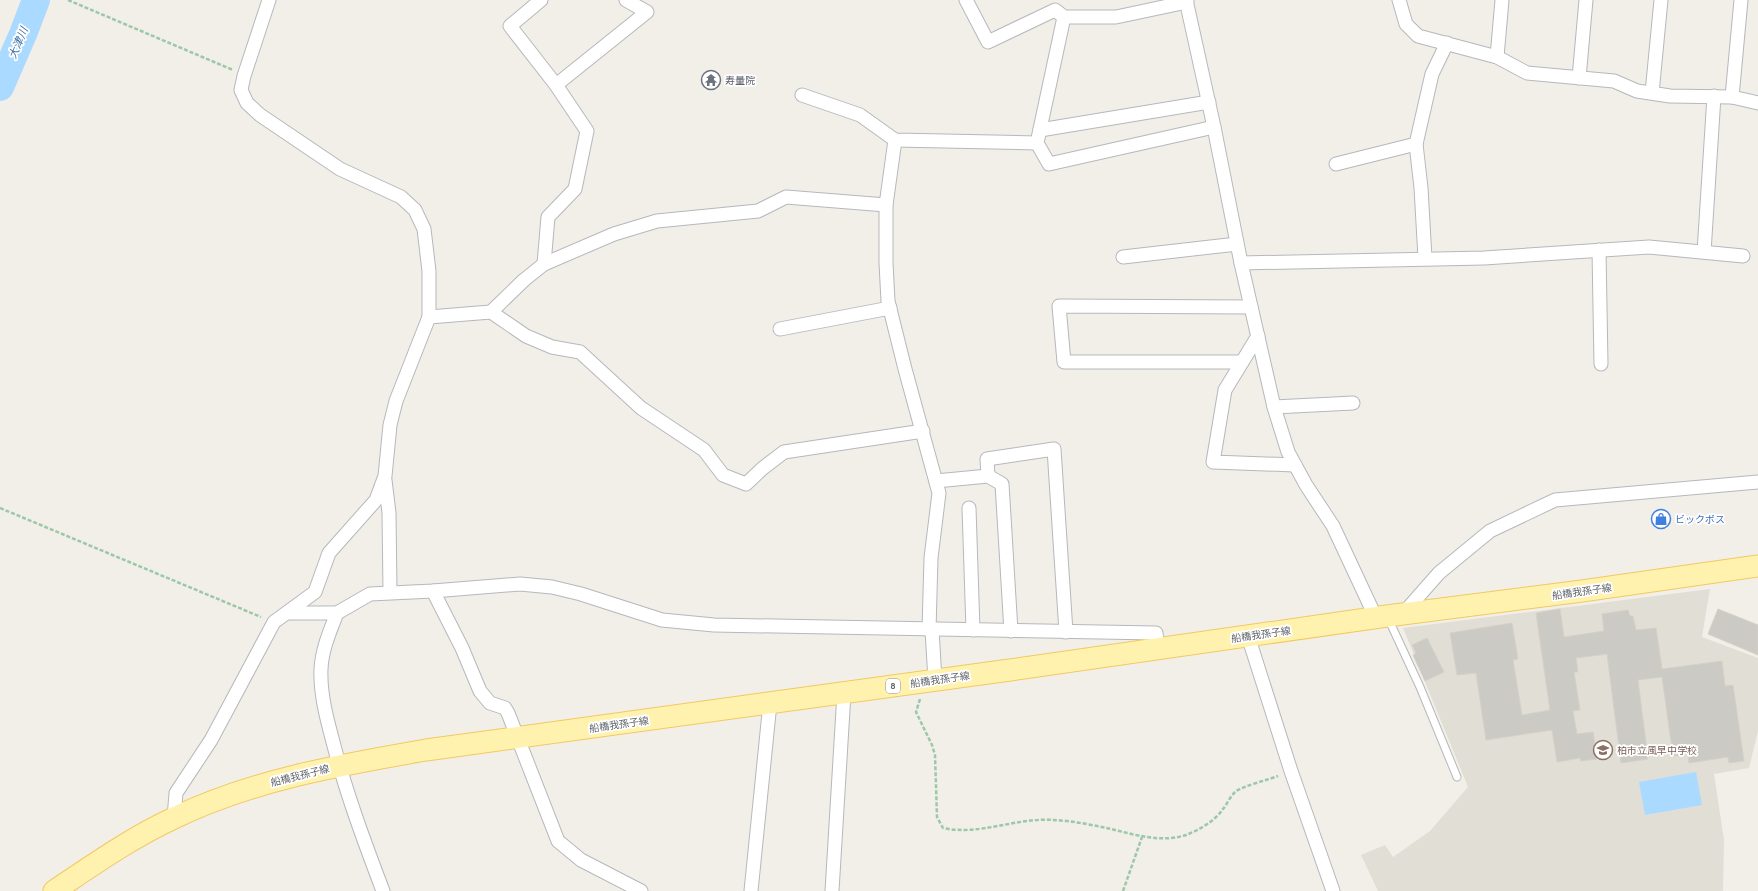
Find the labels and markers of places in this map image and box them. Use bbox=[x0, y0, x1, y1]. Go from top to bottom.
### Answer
temple icon: 寿量院 bbox=[700, 69, 722, 91]
place label: 寿量院 bbox=[725, 74, 755, 87]
shop icon: ビックボス bbox=[1650, 508, 1672, 530]
place label: ビックボス bbox=[1675, 513, 1725, 526]
school or university icon: 柏市立風早中学校 bbox=[1592, 739, 1614, 761]
place label: 柏市立風早中学校 bbox=[1617, 744, 1697, 757]

